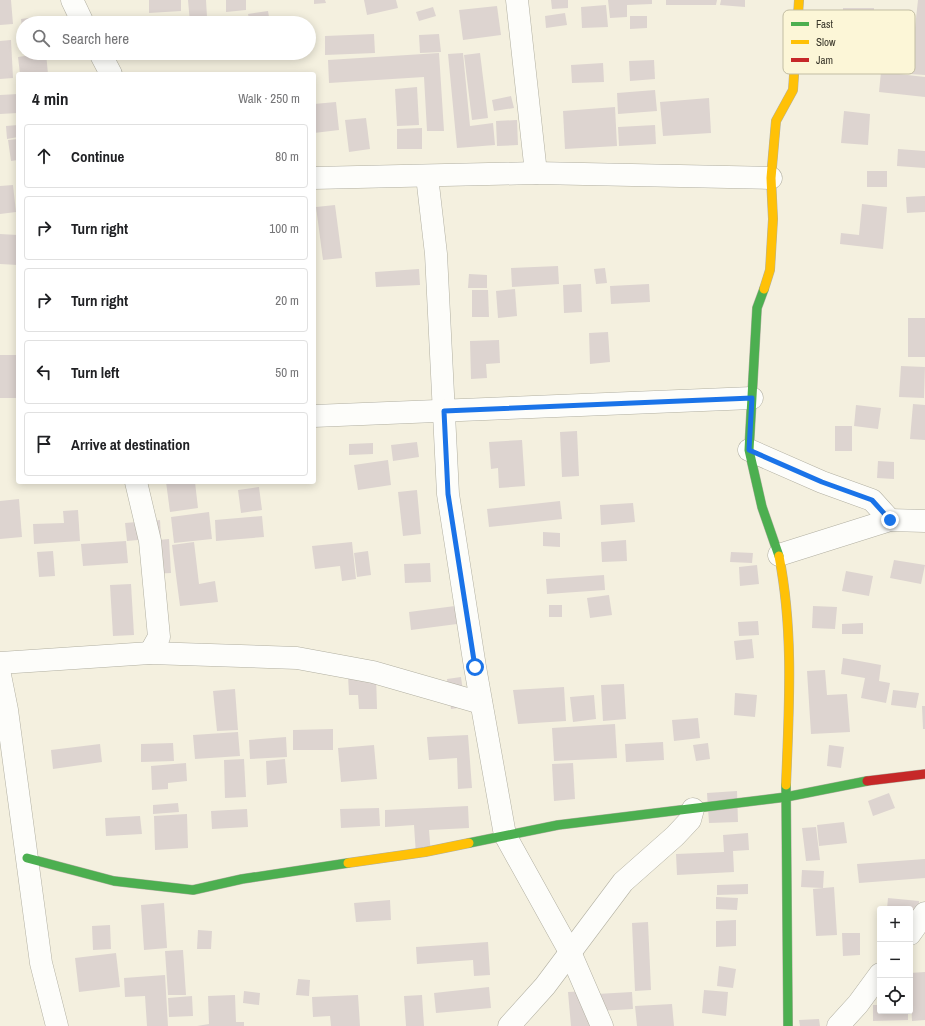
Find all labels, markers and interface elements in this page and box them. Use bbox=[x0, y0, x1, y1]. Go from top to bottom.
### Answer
legend bbox=[783, 10, 915, 74]
search box bbox=[16, 16, 316, 60]
text: Fast bbox=[816, 17, 834, 31]
icon: search bbox=[30, 27, 52, 49]
text: Search here bbox=[62, 28, 129, 49]
text: Slow bbox=[816, 35, 836, 49]
text: Jam bbox=[816, 53, 833, 67]
text: 4 min bbox=[32, 87, 68, 110]
text: Walk · 250 m bbox=[238, 90, 300, 107]
icon: ahead bbox=[33, 145, 55, 167]
text: Continue bbox=[71, 146, 124, 167]
text: 80 m bbox=[275, 148, 299, 165]
icon: right bbox=[33, 217, 55, 239]
text: Turn right bbox=[71, 218, 128, 239]
text: 100 m bbox=[269, 220, 299, 237]
icon: right bbox=[33, 289, 55, 311]
text: Turn right bbox=[71, 290, 128, 311]
text: 20 m bbox=[275, 292, 299, 309]
icon: left bbox=[33, 361, 55, 383]
text: Turn left bbox=[71, 362, 119, 383]
text: 50 m bbox=[275, 364, 299, 381]
icon: arrive bbox=[33, 433, 55, 455]
text: Arrive at destination bbox=[71, 434, 190, 455]
route end bbox=[881, 511, 899, 529]
route start bbox=[466, 658, 484, 676]
map controls bbox=[877, 906, 913, 1014]
button: + bbox=[877, 906, 913, 942]
button: − bbox=[877, 942, 913, 978]
button: locate bbox=[877, 978, 913, 1014]

